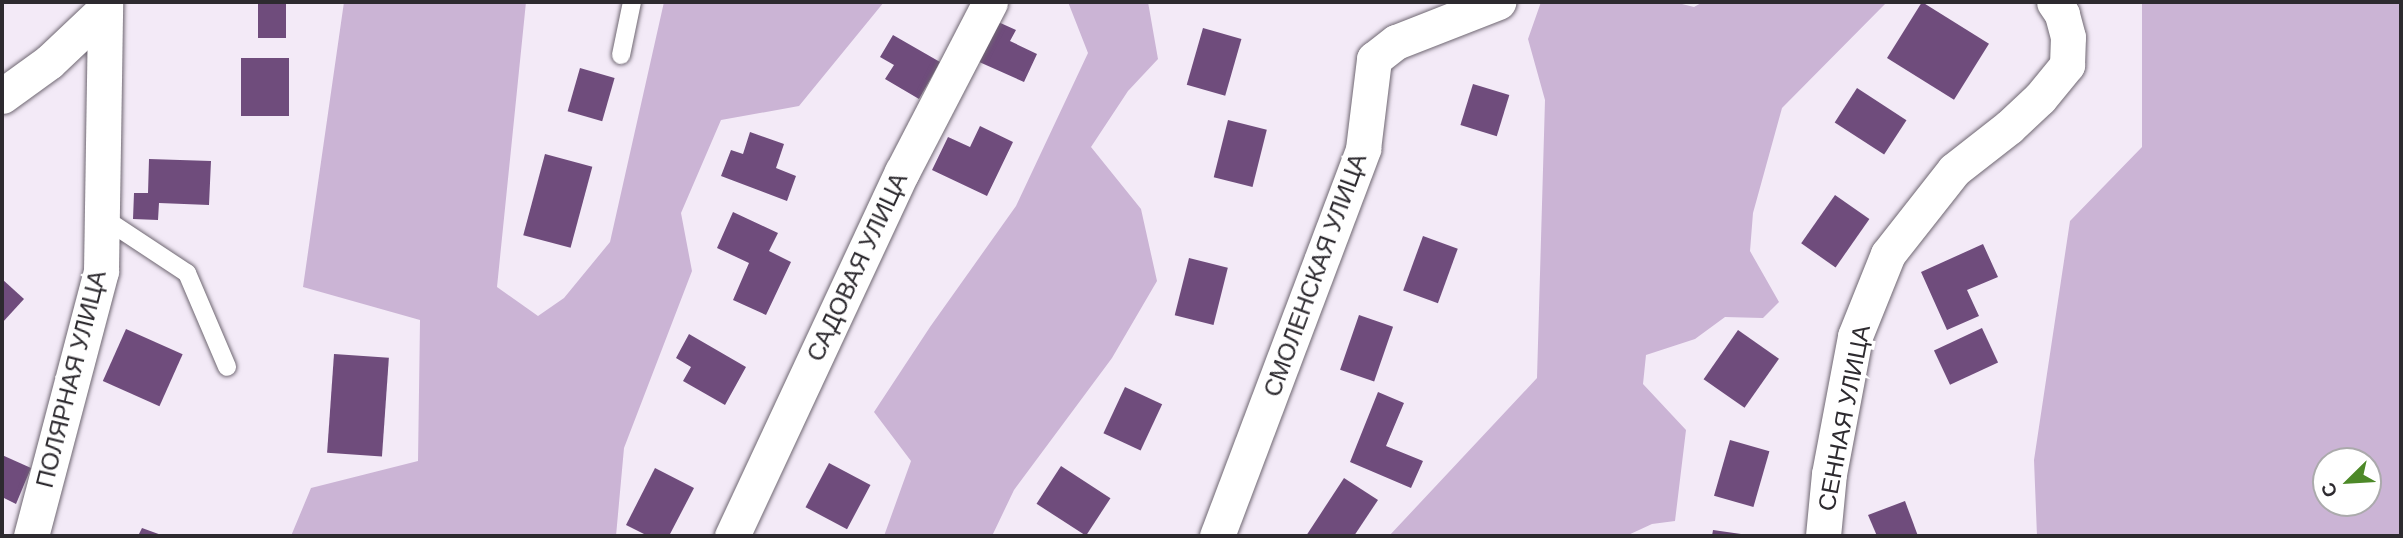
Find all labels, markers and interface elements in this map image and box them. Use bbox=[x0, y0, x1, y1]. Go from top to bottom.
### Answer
street label: СМОЛЕНСКАЯ УЛИЦА bbox=[1258, 149, 1372, 401]
street label: САДОВАЯ УЛИЦА bbox=[801, 168, 913, 366]
street label: ПОЛЯРНАЯ УЛИЦА bbox=[30, 267, 112, 491]
street label: СЕННАЯ УЛИЦА bbox=[1812, 323, 1876, 513]
north arrow bbox=[2312, 447, 2382, 517]
text: С bbox=[2315, 479, 2343, 501]

